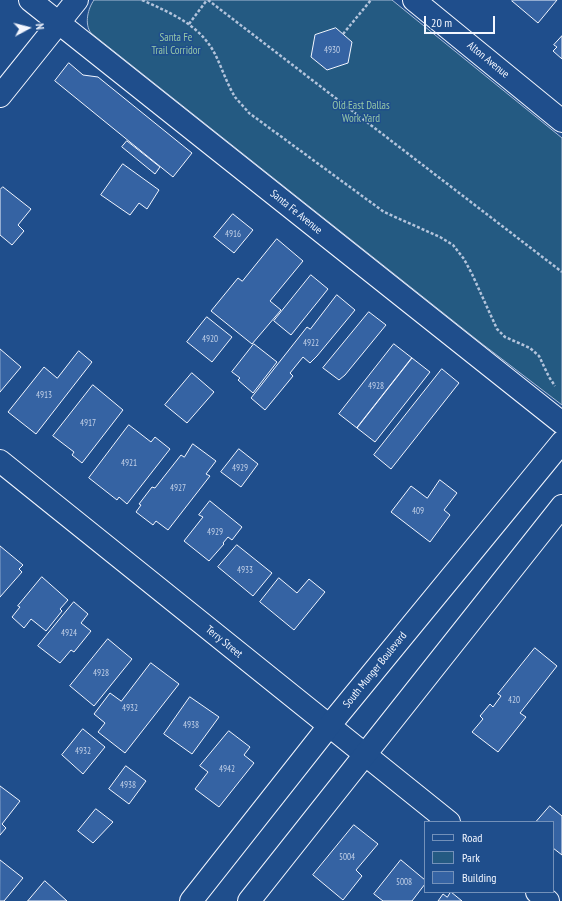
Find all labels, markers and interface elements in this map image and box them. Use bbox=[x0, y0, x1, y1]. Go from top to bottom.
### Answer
north arrow bbox=[8, 8, 48, 48]
scale bar bbox=[426, 8, 497, 34]
text: 20 m bbox=[431, 15, 452, 30]
text: N bbox=[33, 23, 47, 30]
park label: Santa Fe Trail Corridor bbox=[151, 31, 201, 57]
street label: Alton Avenue bbox=[464, 39, 512, 81]
house number: 4930 bbox=[324, 45, 340, 55]
park label: Old East Dallas Work Yard bbox=[332, 99, 390, 125]
street label: Santa Fe Avenue bbox=[267, 187, 325, 237]
house number: 4916 bbox=[225, 229, 241, 239]
house number: 4920 bbox=[202, 334, 218, 344]
house number: 4922 bbox=[303, 338, 319, 348]
house number: 4928 bbox=[368, 381, 384, 391]
house number: 4913 bbox=[36, 390, 52, 400]
house number: 4917 bbox=[80, 418, 96, 428]
house number: 4921 bbox=[121, 458, 137, 468]
house number: 4929 bbox=[232, 463, 248, 473]
house number: 4927 bbox=[170, 483, 186, 493]
house number: 409 bbox=[412, 506, 424, 516]
house number: 4929 bbox=[207, 527, 223, 537]
house number: 4933 bbox=[237, 565, 253, 575]
street label: Terry Street bbox=[203, 623, 245, 661]
house number: 4924 bbox=[61, 628, 77, 638]
street label: South Munger Boulevard bbox=[340, 629, 410, 711]
house number: 4928 bbox=[93, 668, 109, 678]
house number: 420 bbox=[508, 695, 520, 705]
house number: 4932 bbox=[122, 703, 138, 713]
house number: 4938 bbox=[183, 720, 199, 730]
house number: 4932 bbox=[75, 746, 91, 756]
house number: 4942 bbox=[219, 764, 235, 774]
house number: 4938 bbox=[120, 780, 136, 790]
legend bbox=[424, 821, 554, 893]
text: Road bbox=[462, 830, 482, 845]
text: Park bbox=[462, 850, 480, 865]
house number: 5004 bbox=[339, 852, 355, 862]
text: Building bbox=[462, 870, 497, 885]
house number: 5008 bbox=[396, 877, 412, 887]

